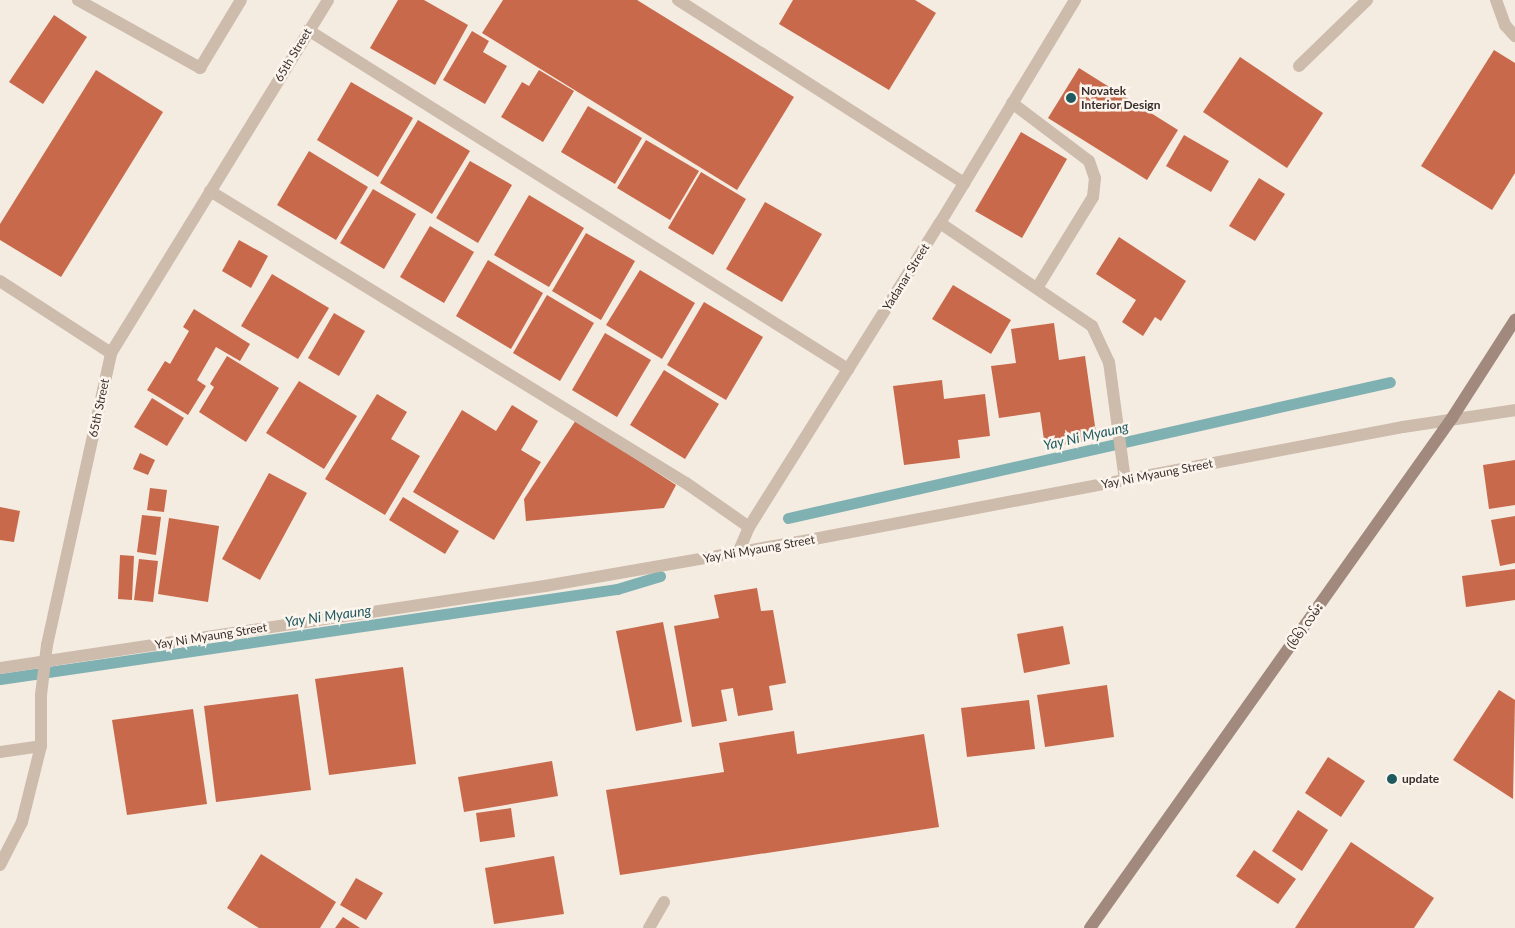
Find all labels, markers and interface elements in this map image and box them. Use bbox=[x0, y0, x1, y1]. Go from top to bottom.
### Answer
street label: 65th Street bbox=[271, 26, 315, 84]
place label: Novatek Interior Design bbox=[1081, 84, 1161, 112]
marker: Novatek Interior Design bbox=[1065, 92, 1077, 104]
street label: Yadanar Street bbox=[880, 241, 932, 313]
street label: 65th Street bbox=[86, 377, 112, 439]
water label: Yay Ni Myaung bbox=[1042, 418, 1130, 454]
street label: Yay Ni Myaung Street bbox=[1100, 456, 1214, 492]
street label: Yay Ni Myaung Street bbox=[702, 532, 816, 566]
street label: (၆၆) လမ်း bbox=[1284, 600, 1326, 652]
water label: Yay Ni Myaung bbox=[284, 602, 372, 630]
street label: Yay Ni Myaung Street bbox=[154, 620, 268, 652]
place label: update bbox=[1402, 772, 1439, 786]
marker: update bbox=[1386, 773, 1398, 785]

